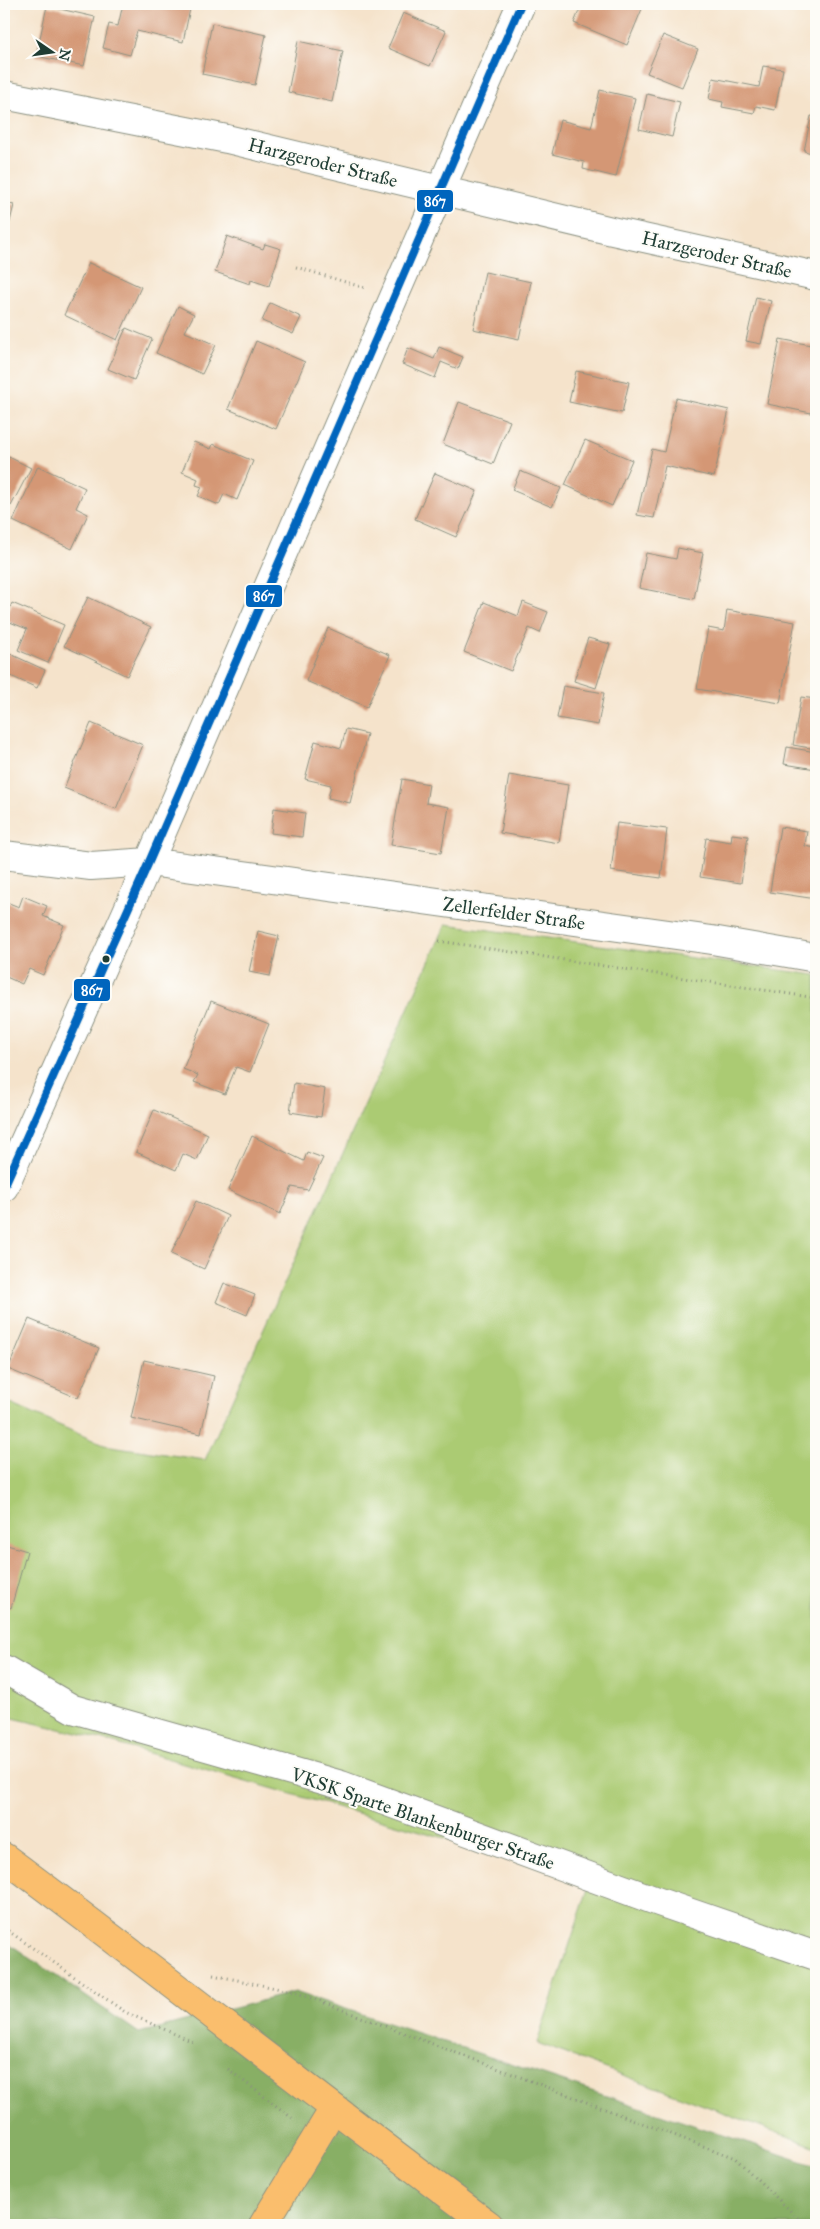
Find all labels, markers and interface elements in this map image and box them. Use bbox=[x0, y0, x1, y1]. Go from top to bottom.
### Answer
north arrow bbox=[28, 28, 78, 78]
text: N bbox=[55, 47, 74, 63]
street label: Harzgeroder Straße bbox=[246, 133, 400, 193]
line badge: 867 bbox=[416, 189, 454, 213]
text: 867 bbox=[424, 193, 447, 210]
street label: Harzgeroder Straße bbox=[639, 226, 794, 284]
line badge: 867 bbox=[245, 584, 283, 608]
text: 867 bbox=[253, 588, 276, 605]
street label: Zellerfelder Straße bbox=[441, 892, 587, 935]
unlabelled marker bbox=[101, 954, 111, 964]
line badge: 867 bbox=[73, 978, 111, 1002]
text: 867 bbox=[81, 982, 104, 999]
street label: VKSK Sparte Blankenburger Straße bbox=[287, 1762, 558, 1875]

